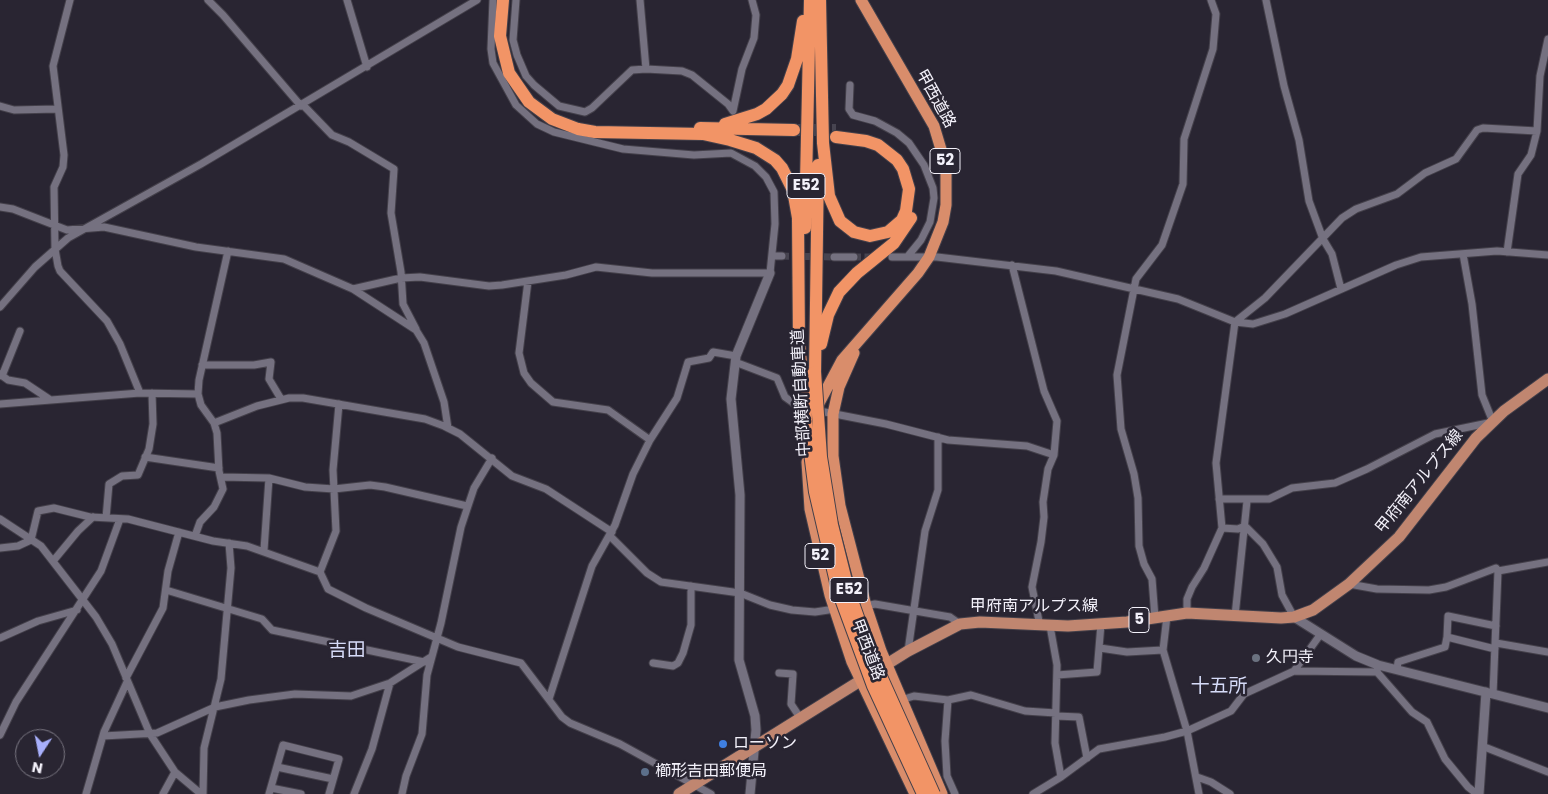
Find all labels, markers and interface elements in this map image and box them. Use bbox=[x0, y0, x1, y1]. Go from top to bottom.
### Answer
street label: 甲西道路 bbox=[911, 66, 959, 132]
road number: 52 bbox=[930, 148, 960, 174]
road number: E52 bbox=[787, 174, 825, 198]
street label: 中部横断自動車道 bbox=[789, 329, 815, 457]
street label: 甲府南アルプス線 bbox=[1372, 426, 1468, 538]
road number: 52 bbox=[805, 544, 835, 568]
road number: E52 bbox=[830, 578, 868, 602]
street label: 甲府南アルプス線 bbox=[970, 597, 1098, 617]
road number: 5 bbox=[1129, 608, 1149, 632]
street label: 甲西道路 bbox=[847, 617, 887, 683]
district label: 吉田 bbox=[328, 640, 366, 662]
place label: 久円寺 bbox=[1266, 648, 1314, 668]
marker: 久円寺 bbox=[1250, 652, 1262, 664]
district label: 十五所 bbox=[1191, 676, 1247, 698]
north arrow bbox=[15, 729, 65, 779]
place label: ローソン bbox=[733, 734, 797, 754]
marker: ローソン bbox=[717, 738, 729, 750]
text: N bbox=[30, 757, 44, 779]
place label: 櫛形吉田郵便局 bbox=[655, 762, 767, 782]
marker: 櫛形吉田郵便局 bbox=[639, 766, 651, 778]

